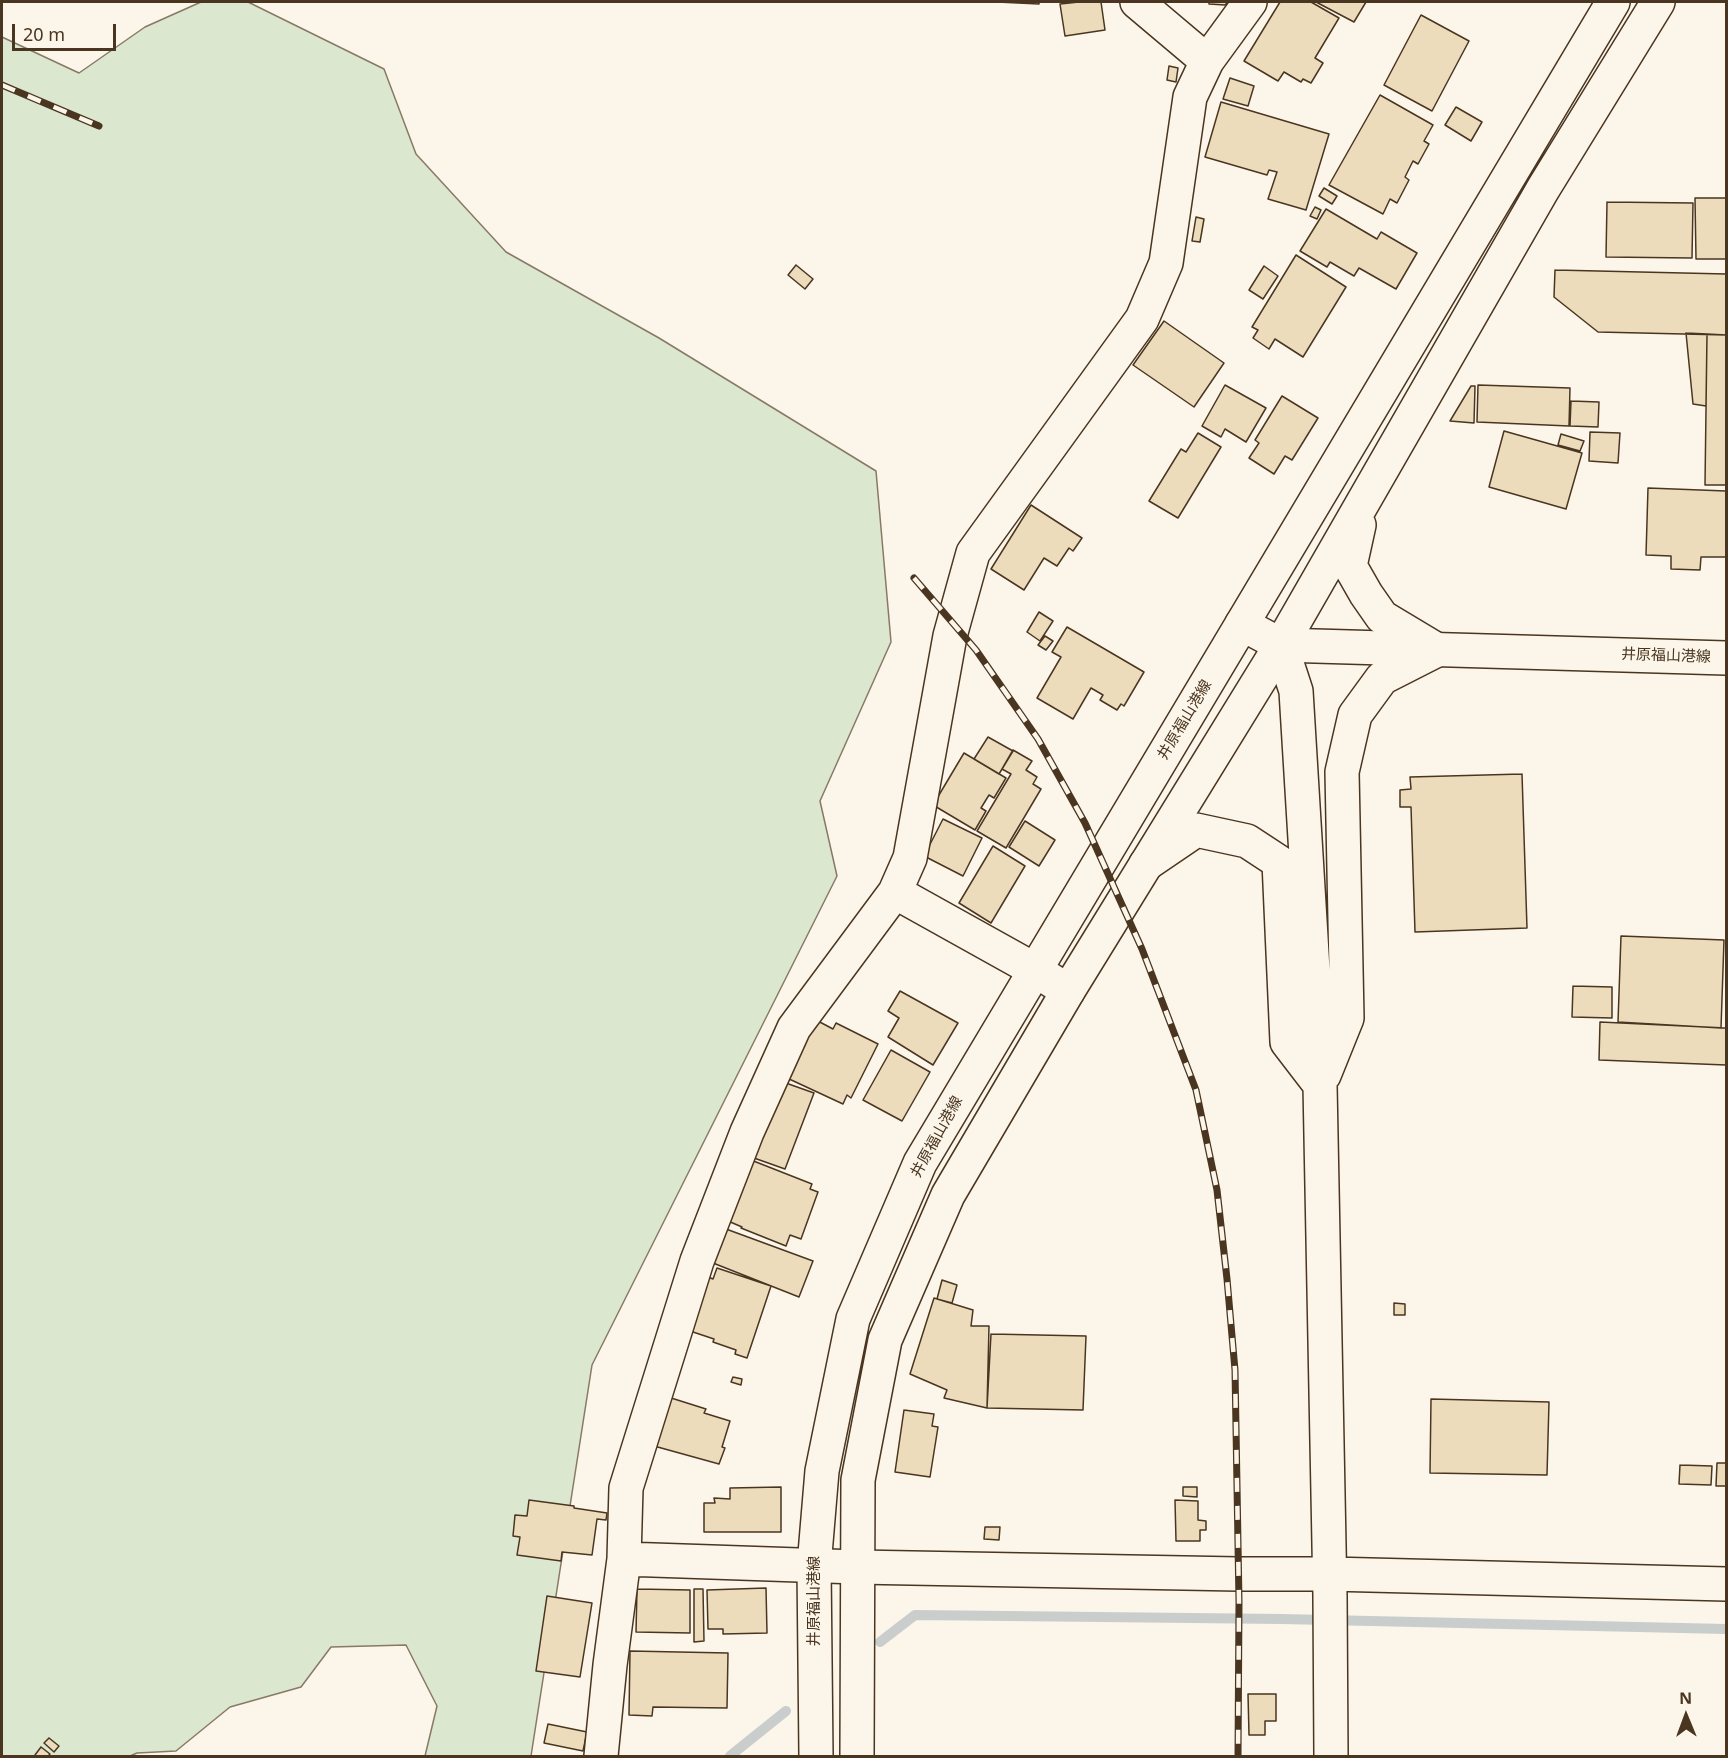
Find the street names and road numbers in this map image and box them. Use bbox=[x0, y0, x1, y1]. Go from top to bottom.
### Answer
street label: 井原福山港線 bbox=[1621, 645, 1711, 667]
street label: 井原福山港線 bbox=[1154, 677, 1216, 763]
street label: 井原福山港線 bbox=[907, 1093, 967, 1181]
street label: 井原福山港線 bbox=[806, 1556, 824, 1646]

